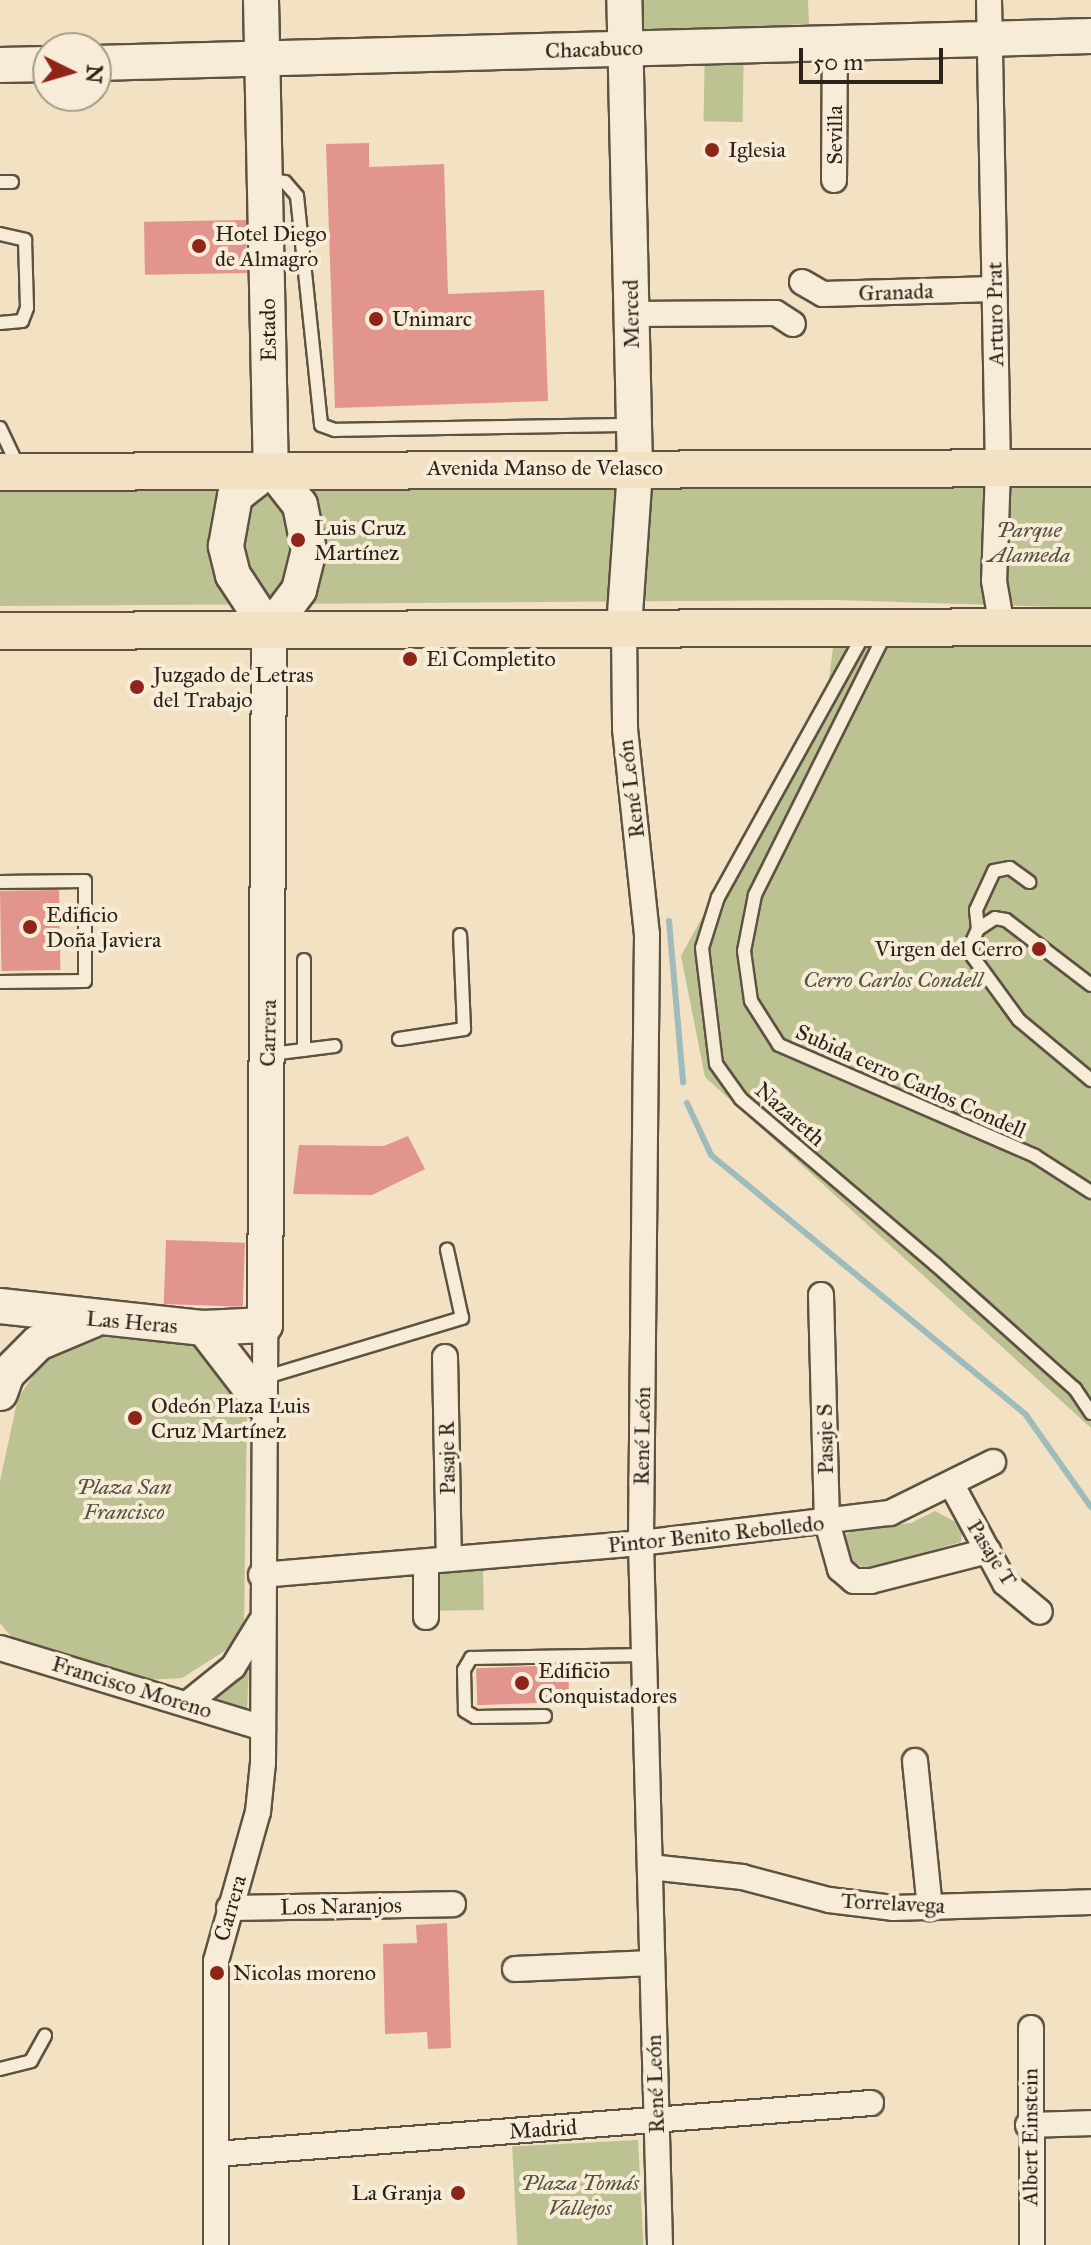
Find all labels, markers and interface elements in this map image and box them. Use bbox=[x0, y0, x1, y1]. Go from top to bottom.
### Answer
north arrow bbox=[32, 32, 112, 112]
scale bar bbox=[803, 32, 947, 82]
street label: Chacabuco bbox=[545, 34, 643, 64]
text: 50 m bbox=[813, 47, 863, 77]
text: N bbox=[80, 63, 109, 84]
street label: Sevilla bbox=[822, 105, 848, 165]
place label: Iglesia bbox=[728, 137, 786, 163]
marker: Iglesia bbox=[703, 141, 721, 159]
place label: Hotel Diego de Almagro bbox=[215, 220, 327, 272]
marker: Hotel Diego de Almagro bbox=[190, 237, 208, 255]
street label: Arturo Prat bbox=[981, 262, 1009, 366]
street label: Granada bbox=[858, 277, 934, 307]
street label: Merced bbox=[617, 279, 645, 349]
street label: Estado bbox=[254, 298, 282, 362]
place label: Unimarc bbox=[392, 306, 472, 332]
marker: Unimarc bbox=[367, 310, 385, 328]
street label: Avenida Manso de Velasco bbox=[427, 455, 663, 481]
place label: Luis Cruz Martínez bbox=[314, 514, 406, 566]
park label: Parque Alameda bbox=[988, 516, 1070, 568]
marker: Luis Cruz Martínez bbox=[289, 531, 307, 549]
place label: El Completito bbox=[426, 646, 556, 672]
marker: El Completito bbox=[401, 650, 419, 668]
place label: Juzgado de Letras del Trabajo bbox=[153, 661, 314, 712]
marker: Juzgado de Letras del Trabajo bbox=[128, 678, 146, 696]
street label: René León bbox=[612, 738, 650, 840]
place label: Edificio Doña Javiera bbox=[46, 901, 161, 952]
marker: Edificio Doña Javiera bbox=[21, 918, 39, 936]
place label: Virgen del Cerro bbox=[875, 936, 1023, 962]
marker: Virgen del Cerro bbox=[1030, 940, 1048, 958]
park label: Cerro Carlos Condell bbox=[803, 967, 983, 993]
street label: Carrera bbox=[254, 999, 282, 1067]
street label: Subida cerro Carlos Condell bbox=[792, 1018, 1030, 1144]
street label: Nazareth bbox=[750, 1076, 830, 1152]
street label: Las Heras bbox=[85, 1305, 179, 1339]
street label: René León bbox=[628, 1386, 656, 1486]
place label: Odeón Plaza Luis Cruz Martínez bbox=[151, 1392, 310, 1444]
street label: Pasaje S bbox=[811, 1403, 839, 1475]
marker: Odeón Plaza Luis Cruz Martínez bbox=[126, 1409, 144, 1427]
street label: Pasaje R bbox=[433, 1421, 461, 1495]
park label: Plaza San Francisco bbox=[76, 1473, 172, 1524]
street label: Pintor Benito Rebolledo bbox=[607, 1510, 825, 1558]
street label: Pasaje T bbox=[961, 1515, 1023, 1591]
street label: Francisco Moreno bbox=[49, 1650, 215, 1724]
place label: Edificio Conquistadores bbox=[538, 1657, 677, 1708]
marker: Edificio Conquistadores bbox=[513, 1674, 531, 1692]
street label: Carrera bbox=[208, 1872, 252, 1944]
street label: Torrelavega bbox=[840, 1887, 946, 1919]
street label: Los Naranjos bbox=[280, 1892, 402, 1920]
place label: Nicolas moreno bbox=[233, 1960, 376, 1986]
marker: Nicolas moreno bbox=[208, 1964, 226, 1982]
street label: René León bbox=[640, 2034, 670, 2134]
street label: Albert Einstein bbox=[1017, 2068, 1043, 2206]
street label: Madrid bbox=[508, 2113, 578, 2145]
park label: Plaza Tomás Vallejos bbox=[521, 2169, 639, 2220]
place label: La Granja bbox=[352, 2180, 442, 2206]
marker: La Granja bbox=[449, 2184, 467, 2202]

